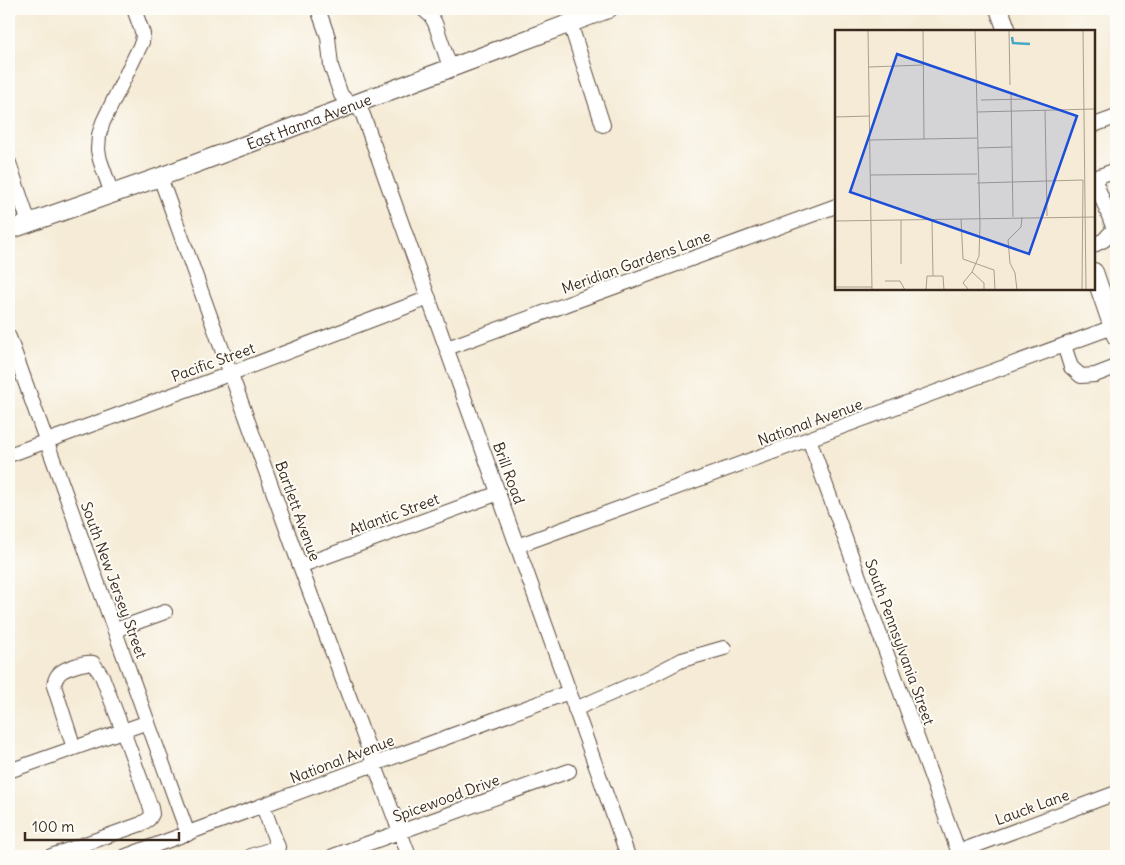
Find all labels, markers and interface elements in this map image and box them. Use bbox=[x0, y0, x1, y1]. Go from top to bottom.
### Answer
inset map bbox=[835, 30, 1095, 290]
street label: East Hanna Avenue bbox=[244, 89, 374, 153]
street label: Meridian Gardens Lane bbox=[559, 226, 713, 298]
street label: Pacific Street bbox=[169, 338, 257, 386]
street label: National Avenue bbox=[755, 394, 865, 450]
street label: Brill Road bbox=[489, 439, 529, 507]
street label: Bartlett Avenue bbox=[271, 458, 325, 564]
street label: Atlantic Street bbox=[346, 489, 442, 539]
street label: South New Jersey Street bbox=[77, 499, 151, 661]
street label: South Pennsylvania Street bbox=[861, 556, 939, 728]
street label: National Avenue bbox=[287, 730, 397, 788]
street label: Spicewood Drive bbox=[390, 770, 502, 826]
street label: Lauck Lane bbox=[992, 785, 1072, 829]
scale bar bbox=[25, 810, 179, 842]
text: 100 m bbox=[32, 817, 74, 836]

